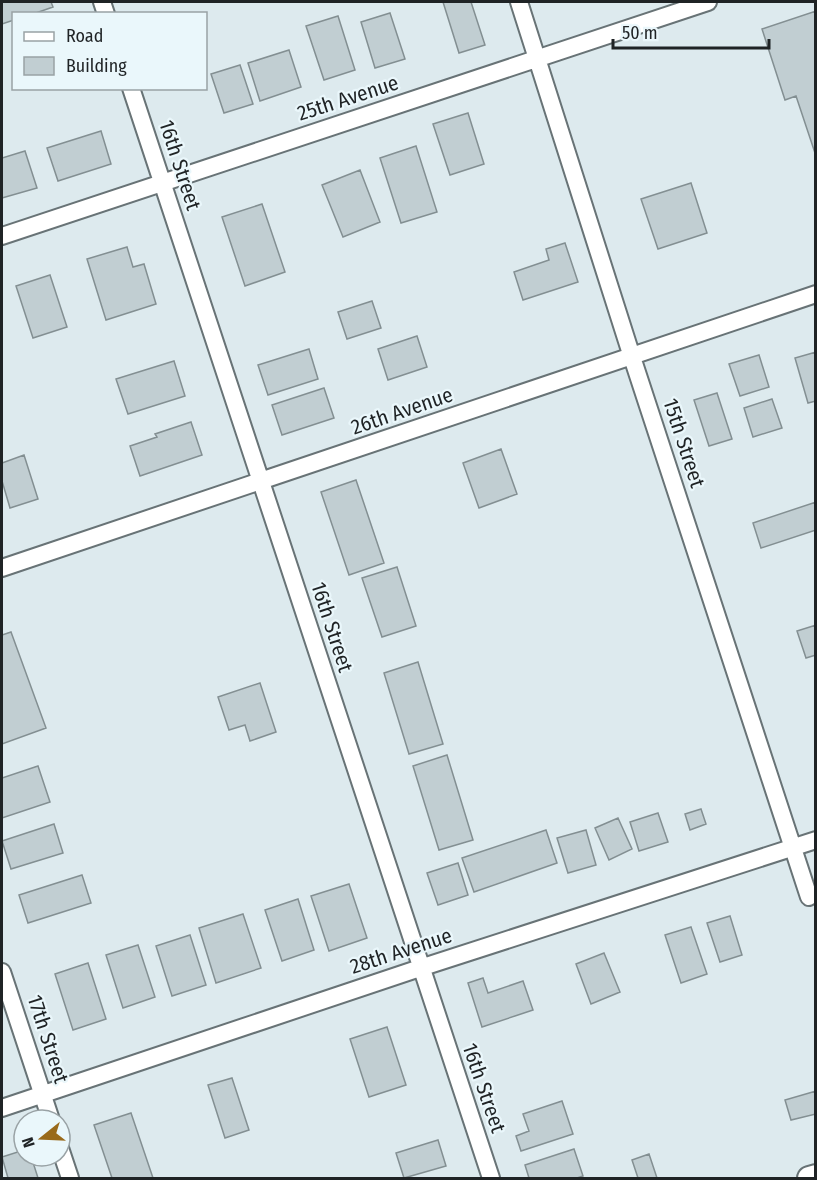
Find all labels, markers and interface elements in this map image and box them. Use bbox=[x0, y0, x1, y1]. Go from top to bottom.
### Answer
legend bbox=[12, 12, 207, 90]
scale bar bbox=[613, 12, 769, 50]
text: 50 m bbox=[622, 22, 658, 44]
text: Road bbox=[66, 25, 103, 47]
text: Building bbox=[66, 55, 127, 77]
street label: 25th Avenue bbox=[294, 69, 402, 127]
street label: 16th Street bbox=[153, 117, 207, 213]
street label: 26th Avenue bbox=[348, 382, 456, 440]
street label: 15th Street bbox=[657, 395, 711, 491]
street label: 16th Street bbox=[305, 579, 359, 675]
street label: 28th Avenue bbox=[347, 922, 455, 980]
street label: 17th Street bbox=[22, 992, 74, 1087]
street label: 16th Street bbox=[457, 1040, 511, 1136]
north arrow bbox=[12, 1108, 72, 1168]
text: N bbox=[18, 1135, 39, 1150]

